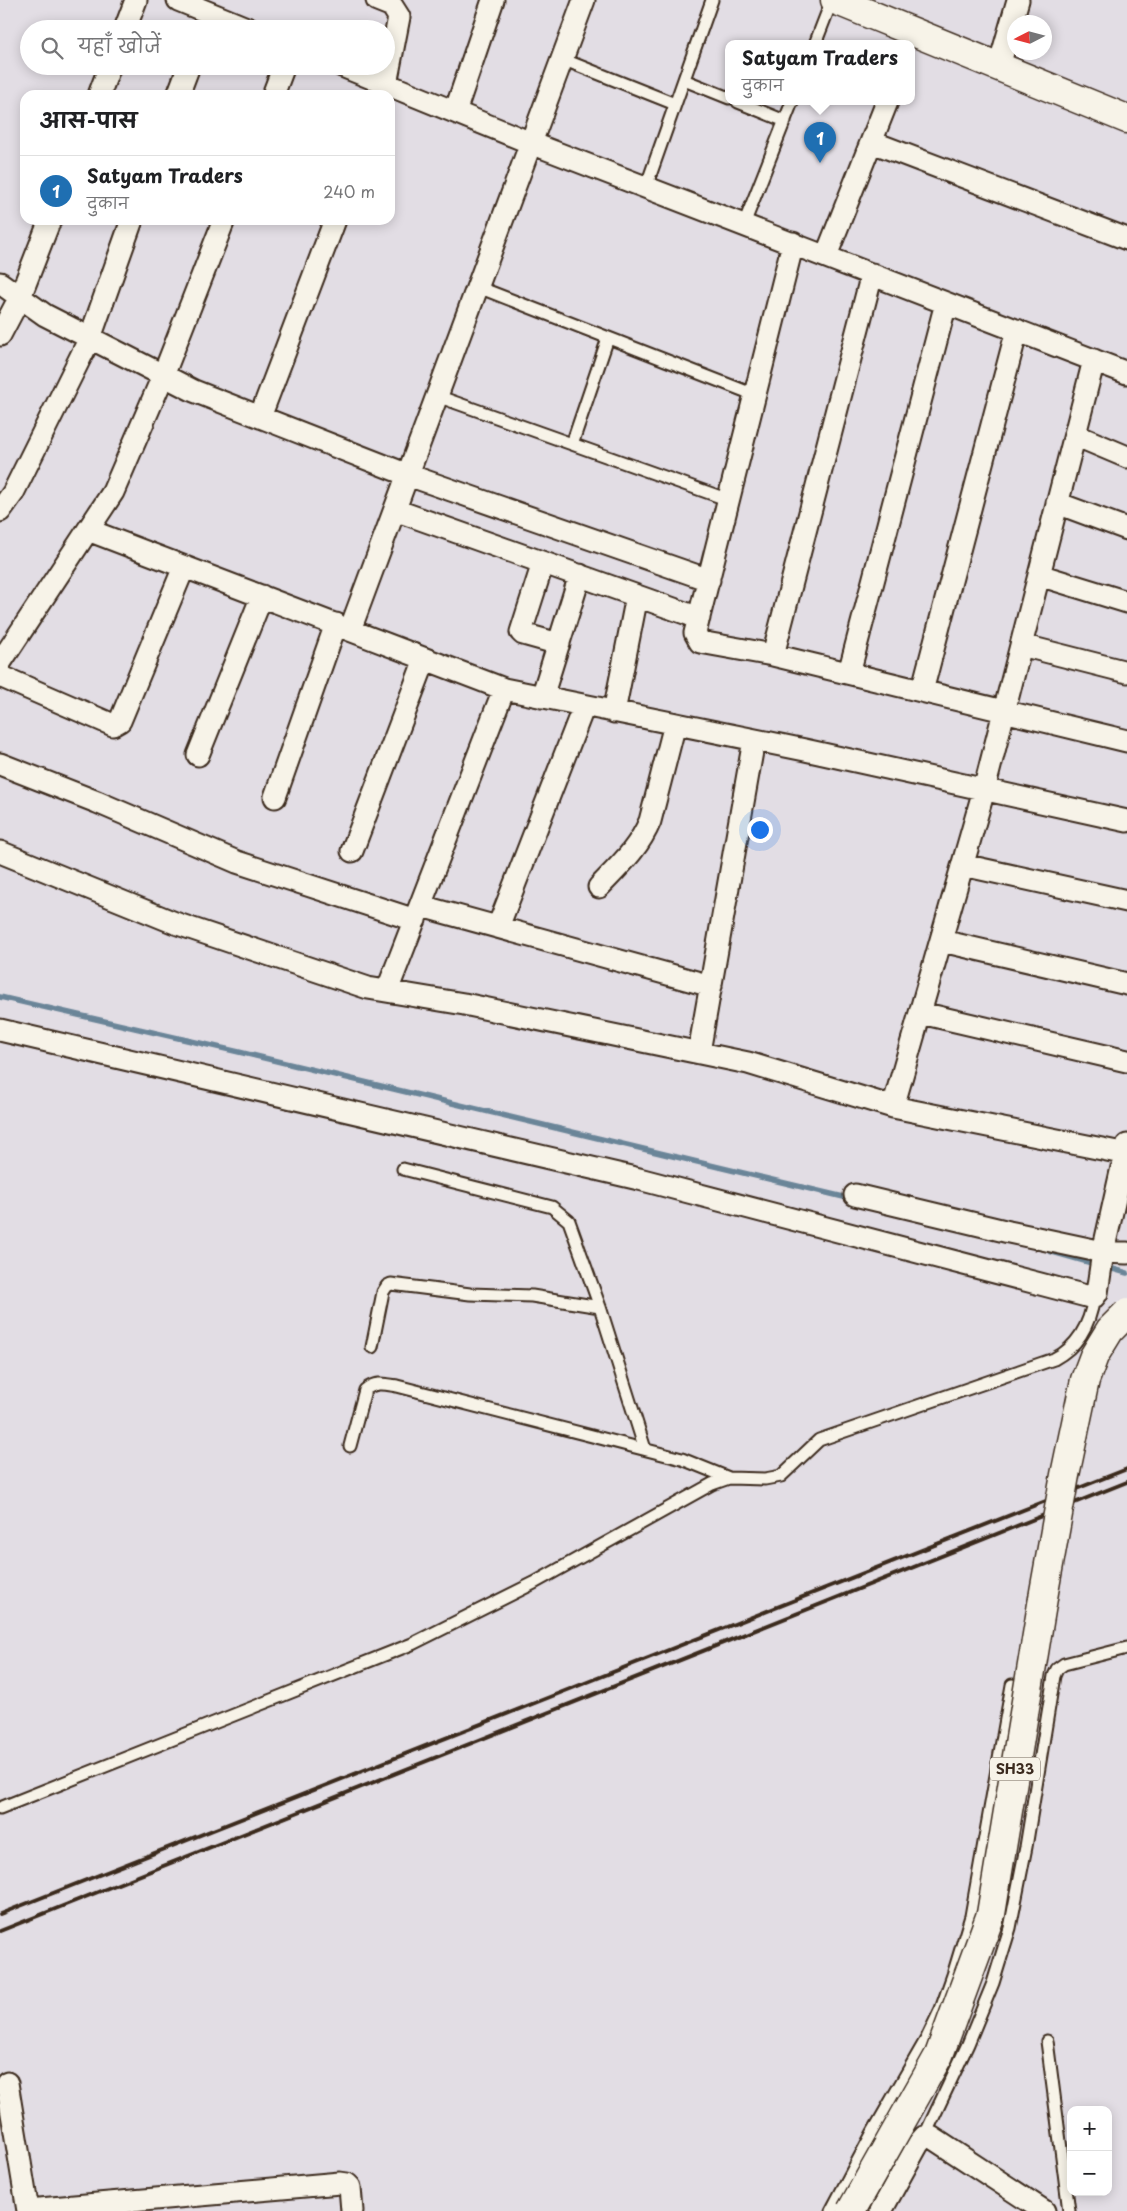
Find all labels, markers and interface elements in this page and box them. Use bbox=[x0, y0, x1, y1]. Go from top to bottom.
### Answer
north arrow bbox=[1007, 15, 1052, 60]
search box bbox=[20, 20, 395, 75]
text: यहाँ खोजें bbox=[78, 31, 161, 59]
icon: search bbox=[38, 34, 66, 62]
popup bbox=[725, 40, 915, 105]
text: Satyam Traders bbox=[742, 43, 898, 71]
text: दुकान bbox=[742, 72, 784, 96]
text: आस-पास bbox=[40, 103, 137, 135]
pin: 1 bbox=[804, 122, 836, 163]
text: Satyam Traders bbox=[87, 161, 243, 189]
text: 1 bbox=[52, 179, 60, 203]
text: 240 m bbox=[323, 179, 375, 203]
text: दुकान bbox=[87, 190, 129, 214]
your location bbox=[747, 817, 773, 843]
road number: SH33 bbox=[990, 1758, 1040, 1780]
map controls bbox=[1067, 2106, 1112, 2196]
button: + bbox=[1067, 2106, 1112, 2151]
button: − bbox=[1067, 2151, 1112, 2196]

